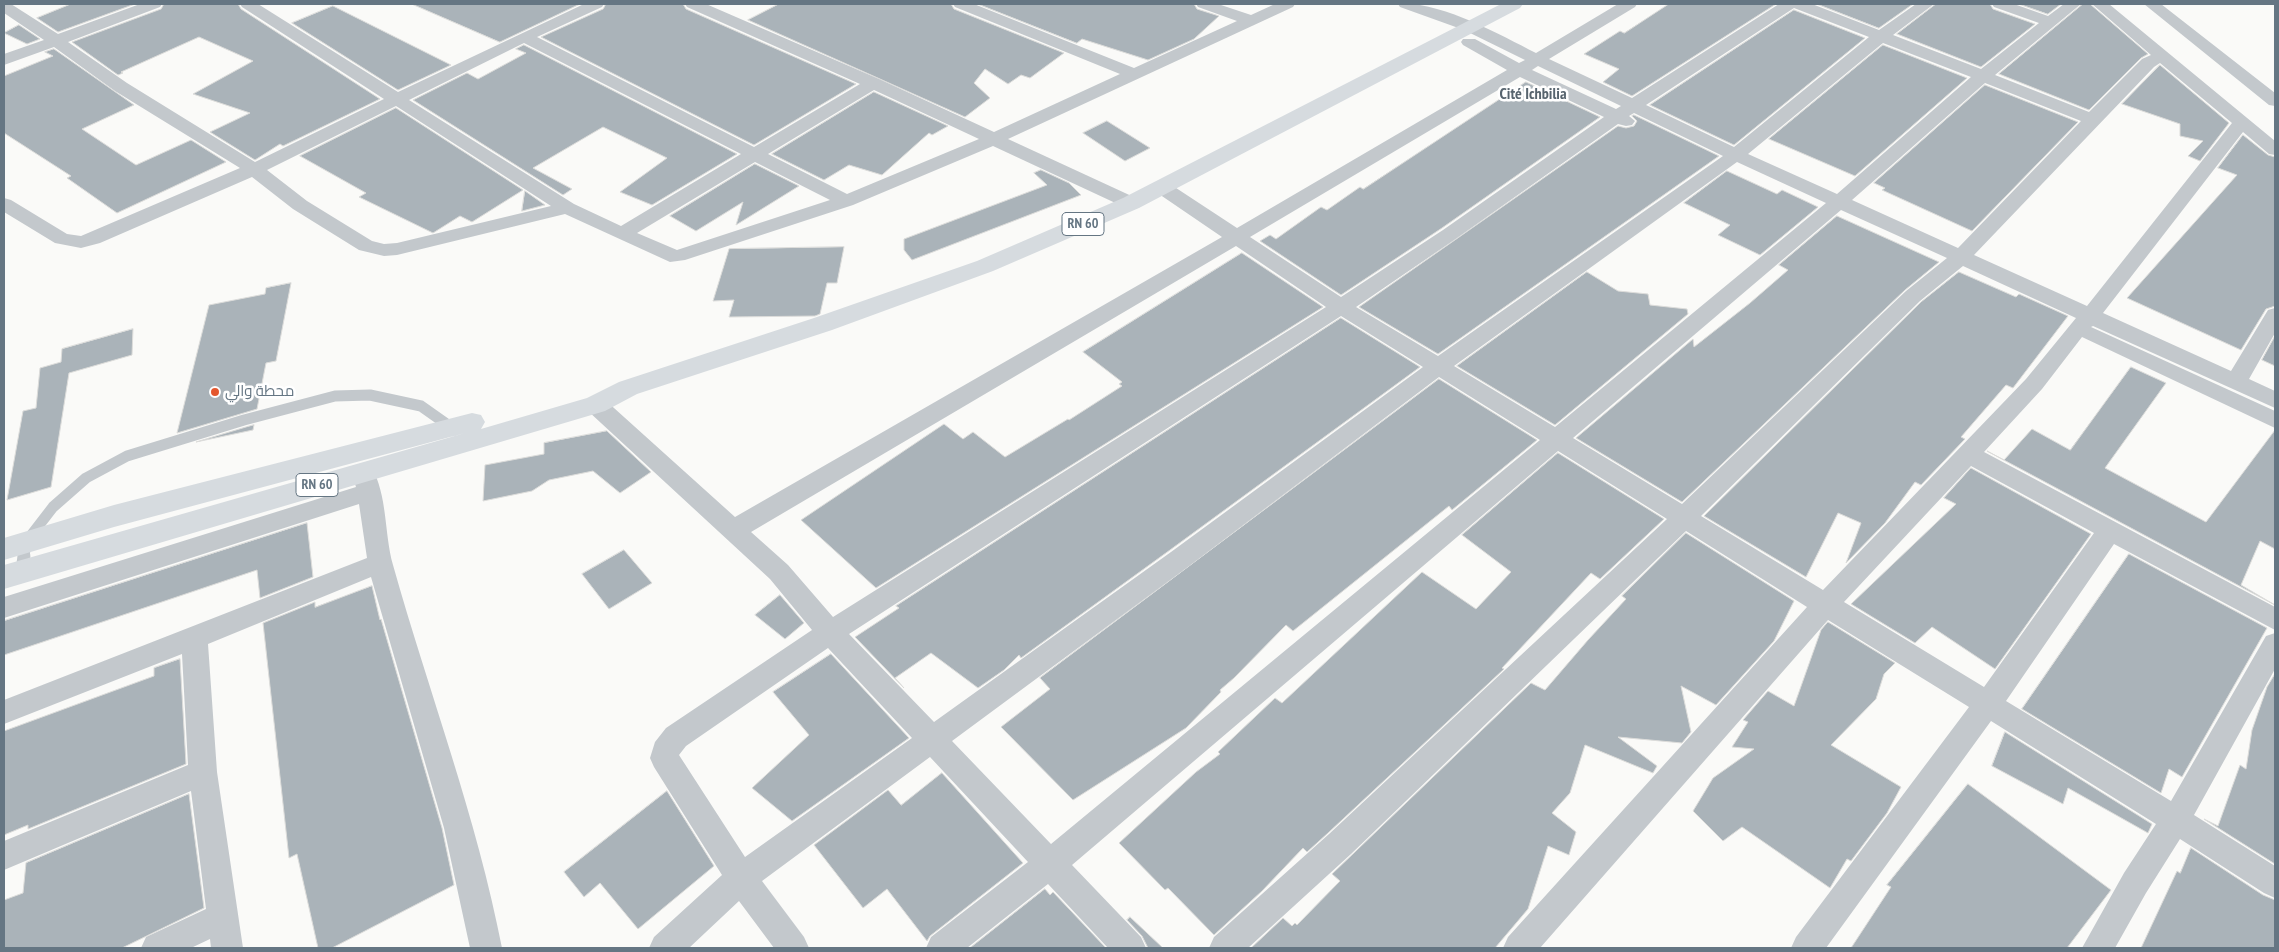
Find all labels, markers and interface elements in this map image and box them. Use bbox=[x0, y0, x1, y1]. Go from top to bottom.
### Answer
district label: Cité Ichbilia bbox=[1499, 84, 1567, 104]
road number: RN 60 bbox=[1062, 212, 1104, 235]
place label: محطة والي bbox=[225, 383, 294, 401]
marker: محطة والي bbox=[209, 386, 221, 398]
road number: RN 60 bbox=[296, 474, 338, 496]

